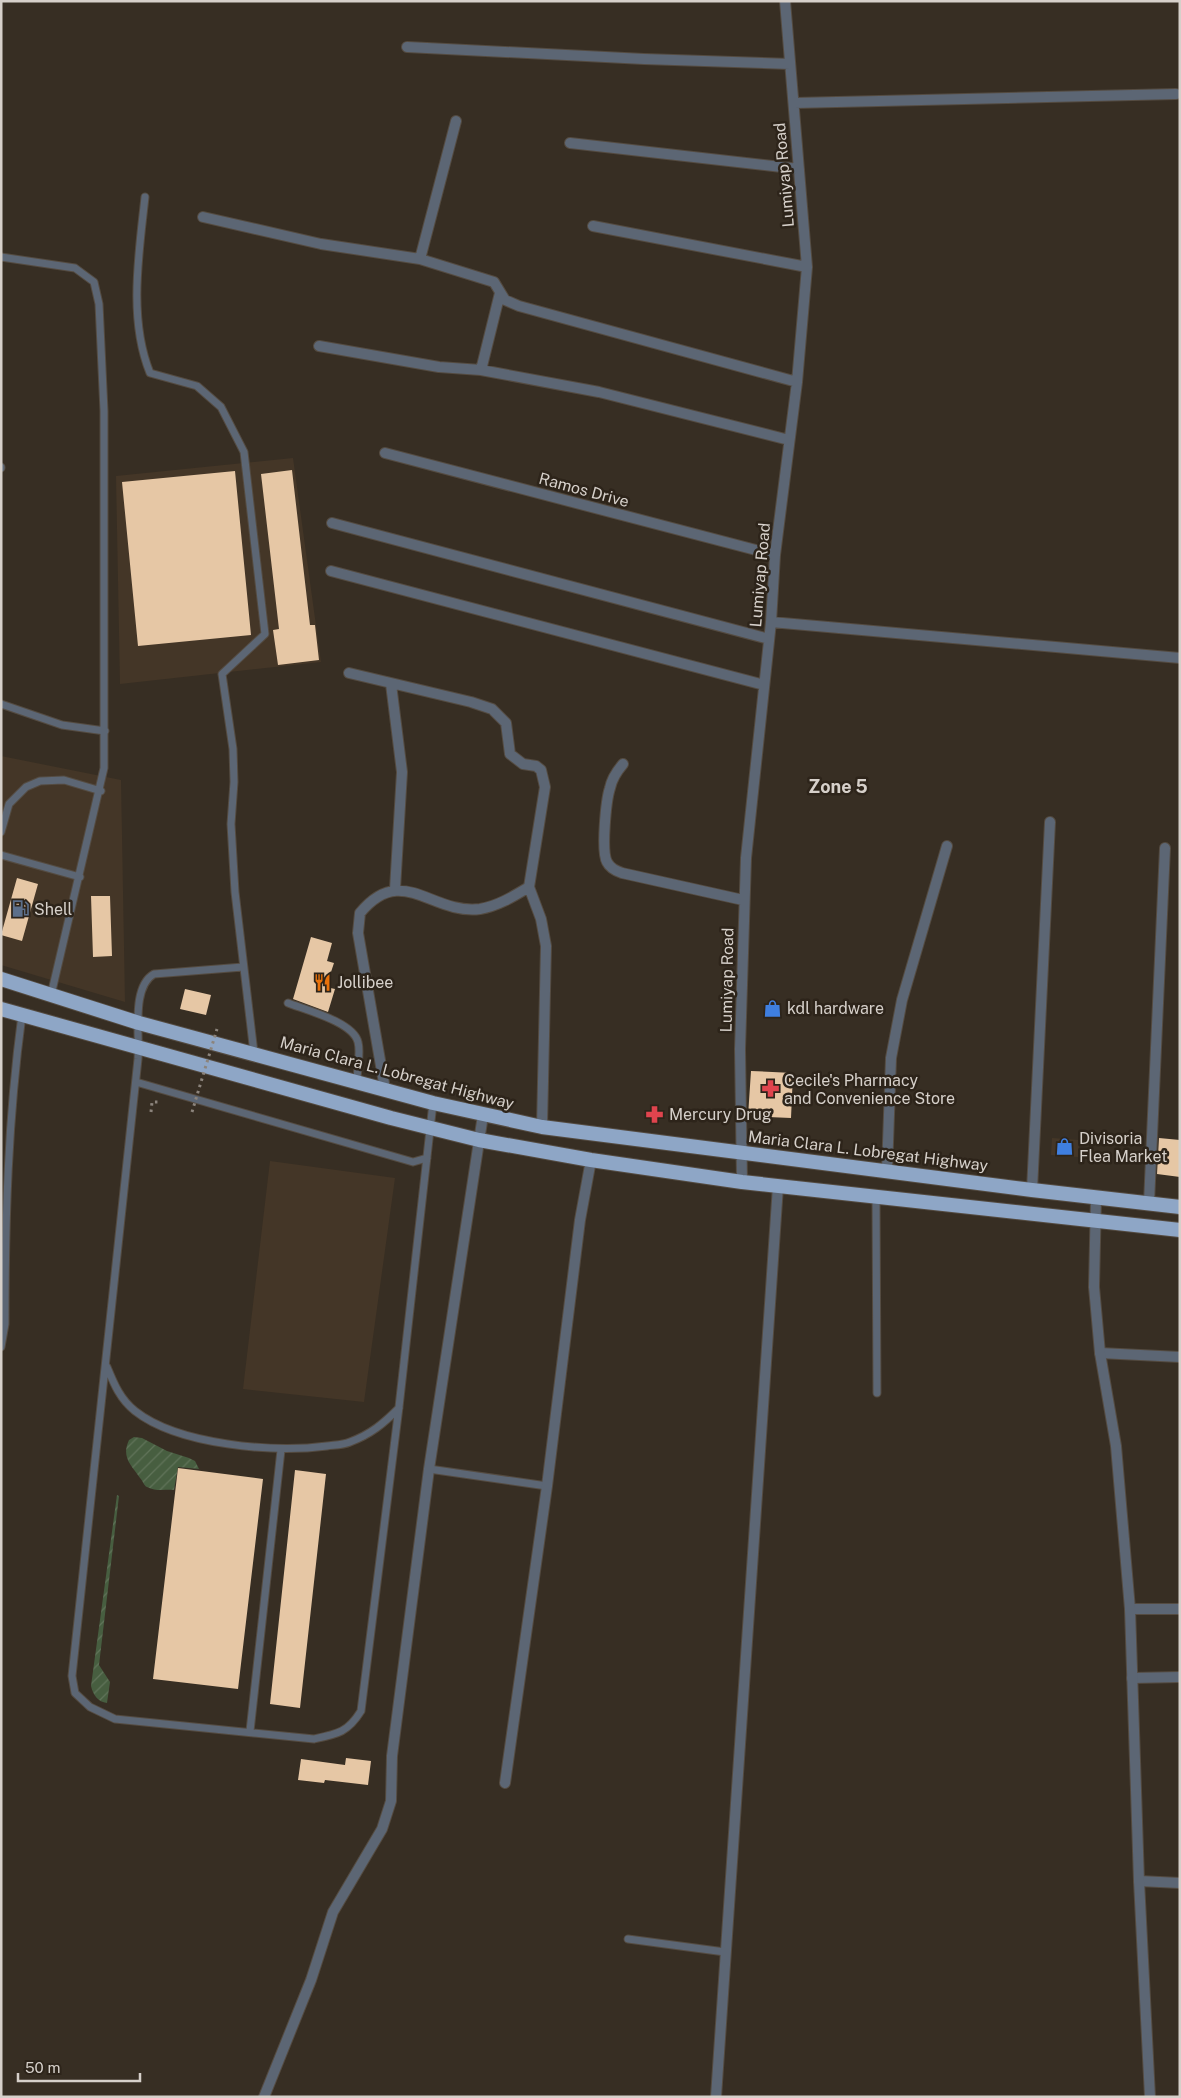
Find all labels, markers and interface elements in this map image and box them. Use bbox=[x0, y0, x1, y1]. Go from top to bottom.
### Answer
street label: Lumiyap Road bbox=[770, 122, 798, 228]
street label: Ramos Drive bbox=[537, 469, 631, 511]
street label: Lumiyap Road bbox=[746, 522, 774, 628]
district label: Zone 5 bbox=[808, 776, 868, 797]
fuel station icon: Shell bbox=[10, 899, 30, 919]
place label: Shell bbox=[34, 900, 73, 919]
street label: Lumiyap Road bbox=[717, 927, 737, 1033]
restaurant icon: Jollibee bbox=[313, 972, 333, 992]
place label: Jollibee bbox=[337, 973, 393, 992]
shop icon: kdl hardware bbox=[763, 998, 783, 1018]
place label: kdl hardware bbox=[787, 999, 884, 1018]
street label: Maria Clara L. Lobregat Highway bbox=[278, 1033, 516, 1114]
place label: Cecile's Pharmacy and Convenience Store bbox=[784, 1071, 955, 1108]
pharmacy icon: Cecile's Pharmacy and Convenience Store bbox=[760, 1079, 780, 1099]
pharmacy icon: Mercury Drug bbox=[645, 1104, 665, 1124]
place label: Mercury Drug bbox=[669, 1105, 772, 1124]
street label: Maria Clara L. Lobregat Highway bbox=[747, 1127, 989, 1175]
place label: Divisoria Flea Market bbox=[1079, 1129, 1167, 1166]
shop icon: Divisoria Flea Market bbox=[1055, 1137, 1075, 1157]
scale bar bbox=[18, 2050, 140, 2082]
text: 50 m bbox=[25, 2059, 60, 2076]

